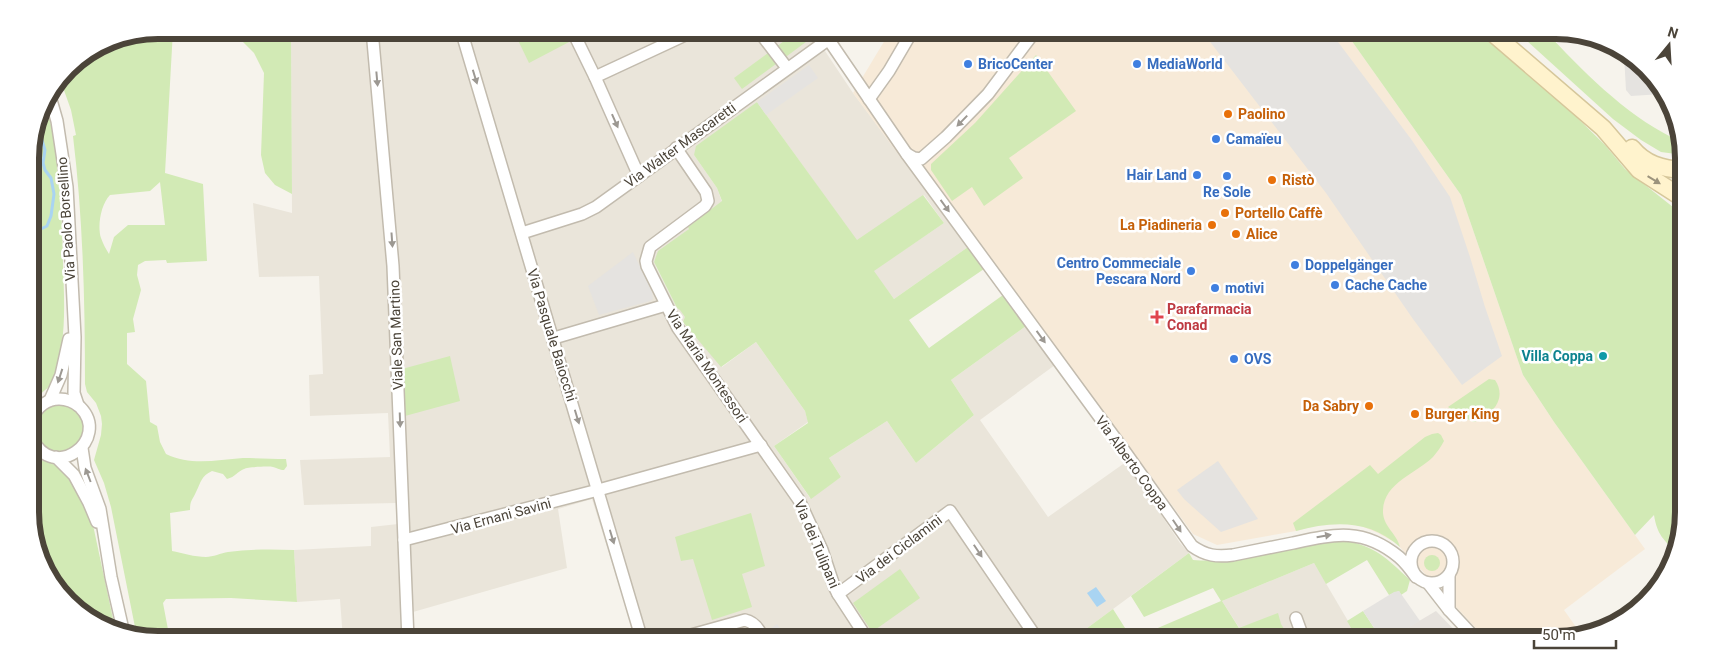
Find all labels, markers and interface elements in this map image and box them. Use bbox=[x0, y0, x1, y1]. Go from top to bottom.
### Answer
north arrow bbox=[1644, 20, 1694, 70]
text: N bbox=[1666, 23, 1680, 42]
place label: BricoCenter bbox=[978, 56, 1053, 72]
place label: MediaWorld bbox=[1147, 56, 1223, 72]
marker: BricoCenter bbox=[962, 58, 974, 70]
marker: MediaWorld bbox=[1131, 58, 1143, 70]
one-way arrow bbox=[471, 69, 479, 84]
one-way arrow bbox=[373, 71, 381, 87]
street label: Via Walter Mascaretti bbox=[621, 99, 739, 191]
place label: Paolino bbox=[1238, 106, 1286, 122]
marker: Paolino bbox=[1222, 108, 1234, 120]
one-way arrow bbox=[612, 114, 620, 128]
one-way arrow bbox=[956, 115, 968, 127]
place label: Camaïeu bbox=[1226, 131, 1282, 147]
marker: Camaïeu bbox=[1210, 133, 1222, 145]
street label: Via Paolo Borsellino bbox=[54, 156, 78, 282]
place label: Hair Land bbox=[1127, 167, 1187, 183]
marker: Hair Land bbox=[1191, 169, 1203, 181]
marker: Re Sole bbox=[1221, 170, 1233, 182]
place label: Ristò bbox=[1282, 172, 1314, 188]
marker: Ristò bbox=[1266, 174, 1278, 186]
one-way arrow bbox=[1647, 175, 1660, 184]
place label: Re Sole bbox=[1203, 184, 1251, 200]
one-way arrow bbox=[939, 199, 950, 212]
place label: Portello Caffè bbox=[1235, 205, 1323, 221]
marker: Portello Caffè bbox=[1219, 207, 1231, 219]
place label: La Piadineria bbox=[1120, 217, 1203, 233]
marker: La Piadineria bbox=[1206, 219, 1218, 231]
place label: Alice bbox=[1246, 226, 1278, 242]
marker: Alice bbox=[1230, 228, 1242, 240]
one-way arrow bbox=[388, 233, 396, 249]
place label: Centro Commeciale Pescara Nord bbox=[1057, 255, 1181, 287]
place label: Doppelgänger bbox=[1305, 257, 1393, 273]
marker: Doppelgänger bbox=[1289, 259, 1301, 271]
marker: Centro Commeciale Pescara Nord bbox=[1185, 265, 1197, 277]
street label: Via Pasquale Baiocchi bbox=[524, 267, 580, 403]
place label: Cache Cache bbox=[1345, 277, 1428, 293]
marker: Cache Cache bbox=[1329, 279, 1341, 291]
street label: Viale San Martino bbox=[386, 280, 406, 390]
place label: motivi bbox=[1225, 280, 1264, 296]
marker: motivi bbox=[1209, 282, 1221, 294]
place label: Parafarmacia Conad bbox=[1167, 301, 1252, 333]
street label: Via Maria Montessori bbox=[663, 306, 751, 426]
marker: Parafarmacia Conad bbox=[1151, 311, 1163, 323]
one-way arrow bbox=[1036, 330, 1046, 344]
place label: Villa Coppa bbox=[1521, 348, 1593, 364]
marker: Villa Coppa bbox=[1597, 350, 1609, 362]
place label: OVS bbox=[1244, 351, 1272, 367]
marker: OVS bbox=[1228, 353, 1240, 365]
one-way arrow bbox=[56, 368, 64, 383]
place label: Da Sabry bbox=[1303, 398, 1360, 414]
marker: Da Sabry bbox=[1363, 400, 1375, 412]
place label: Burger King bbox=[1425, 406, 1499, 422]
marker: Burger King bbox=[1409, 408, 1421, 420]
one-way arrow bbox=[573, 409, 581, 424]
one-way arrow bbox=[396, 412, 404, 428]
street label: Via Alberto Coppa bbox=[1092, 413, 1172, 513]
one-way arrow bbox=[84, 467, 92, 482]
street label: Via Ernani Savini bbox=[449, 495, 553, 537]
street label: Via dei Tulipani bbox=[791, 498, 843, 590]
street label: Via dei Ciclamini bbox=[853, 512, 945, 586]
one-way arrow bbox=[1172, 519, 1182, 532]
one-way arrow bbox=[608, 529, 616, 544]
one-way arrow bbox=[1317, 532, 1333, 540]
one-way arrow bbox=[973, 545, 983, 558]
scale bar bbox=[1534, 618, 1616, 650]
text: 50 m bbox=[1542, 626, 1576, 644]

